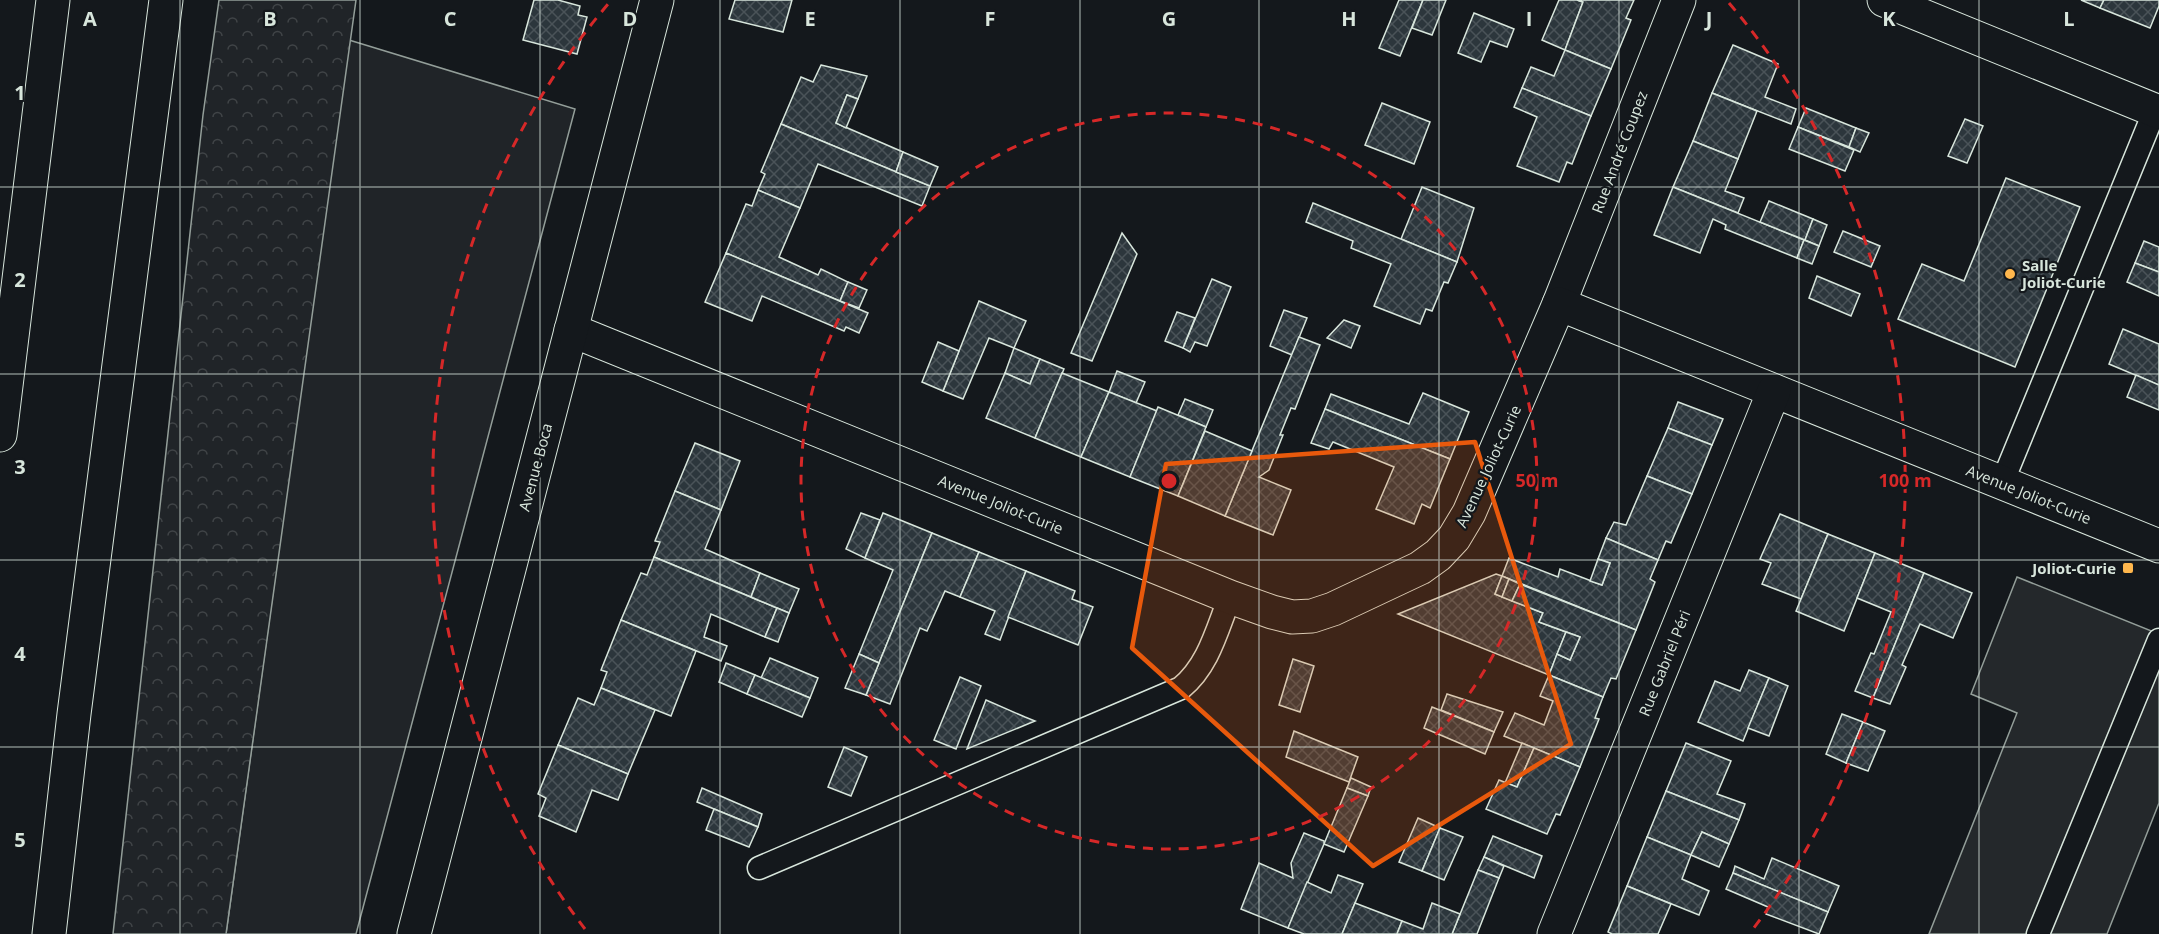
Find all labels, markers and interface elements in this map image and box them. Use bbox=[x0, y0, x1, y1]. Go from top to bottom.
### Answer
text: A bbox=[83, 5, 97, 32]
text: B bbox=[263, 5, 277, 32]
text: C bbox=[444, 5, 457, 32]
text: D bbox=[623, 5, 637, 32]
text: E bbox=[804, 5, 816, 32]
text: F bbox=[985, 5, 995, 32]
text: G bbox=[1162, 5, 1176, 32]
text: H bbox=[1341, 5, 1357, 32]
text: I bbox=[1526, 5, 1532, 32]
text: J bbox=[1704, 5, 1712, 32]
text: K bbox=[1882, 5, 1896, 32]
text: L bbox=[2063, 5, 2075, 32]
text: 1 bbox=[14, 79, 26, 106]
street label: Rue André Coupez bbox=[1586, 88, 1652, 216]
place label: Salle Joliot-Curie bbox=[2020, 255, 2106, 292]
text: 2 bbox=[14, 266, 26, 293]
marker: Salle Joliot-Curie bbox=[2003, 267, 2017, 281]
street label: Avenue Joliot-Curie bbox=[1451, 402, 1525, 530]
street label: Avenue Boca bbox=[514, 421, 556, 513]
text: 3 bbox=[14, 453, 26, 480]
street label: Avenue Joliot-Curie bbox=[1964, 460, 2094, 528]
text: 50 m bbox=[1516, 468, 1558, 492]
text: 100 m bbox=[1878, 468, 1932, 492]
street label: Avenue Joliot-Curie bbox=[936, 470, 1066, 538]
centre of rings bbox=[1159, 471, 1179, 491]
place label: Joliot-Curie bbox=[2030, 558, 2116, 578]
marker: Joliot-Curie bbox=[2121, 561, 2135, 575]
street label: Rue Gabriel Péri bbox=[1634, 607, 1694, 719]
text: 4 bbox=[14, 640, 26, 667]
text: 5 bbox=[14, 826, 26, 853]

